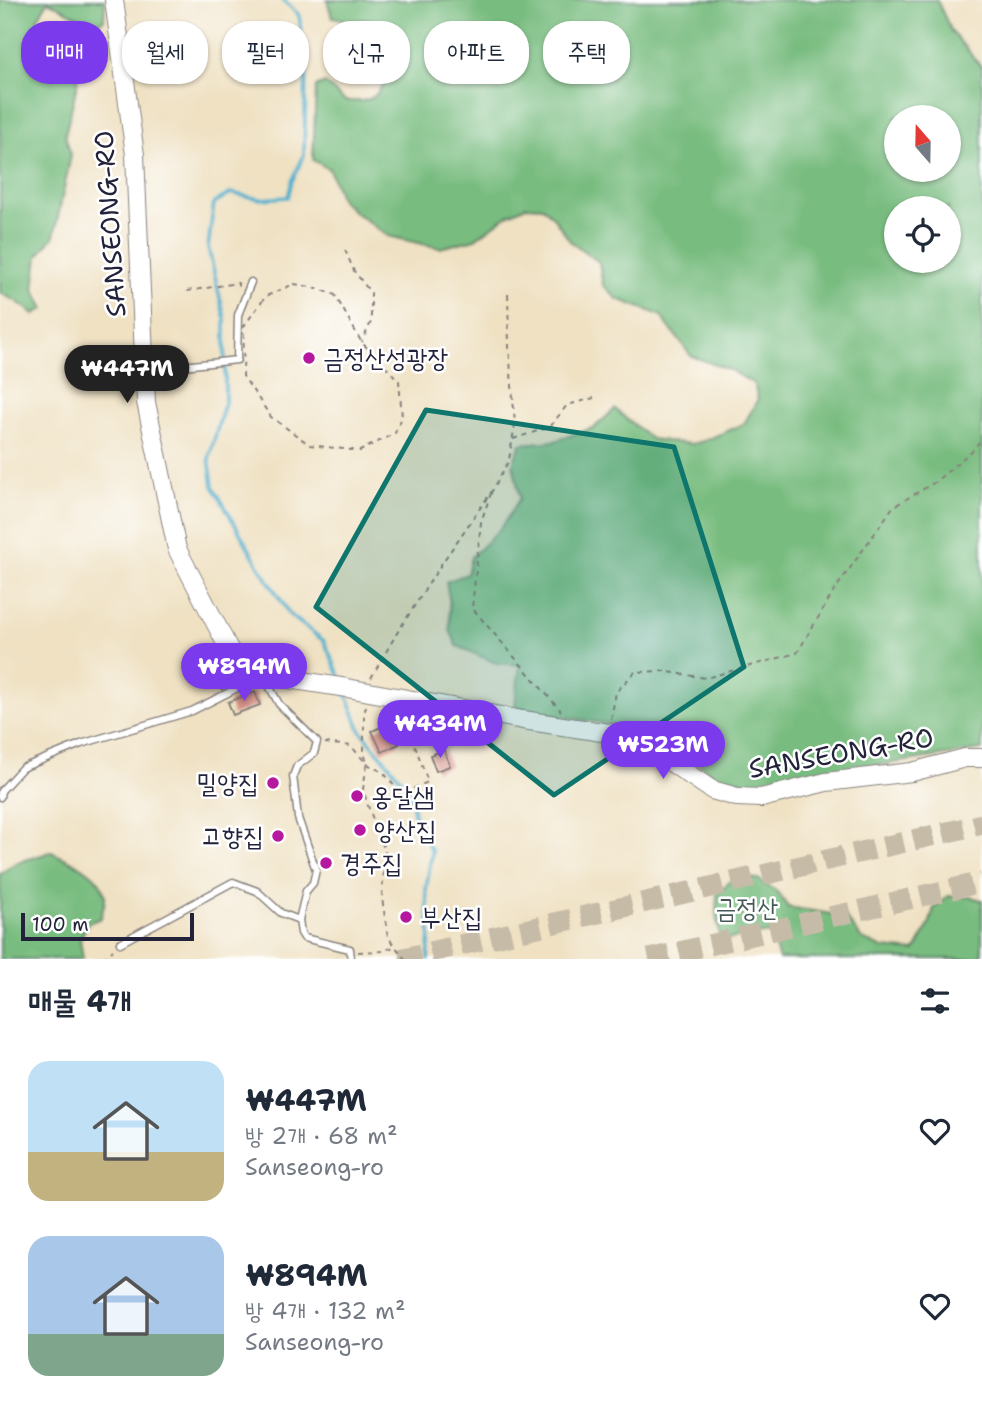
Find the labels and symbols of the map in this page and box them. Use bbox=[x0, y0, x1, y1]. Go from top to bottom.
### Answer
north arrow bbox=[884, 105, 961, 182]
street label: SANSEONG-RO bbox=[86, 130, 133, 318]
place label: 금정산성광장 bbox=[323, 340, 449, 375]
pin: ₩447M bbox=[78, 346, 176, 405]
marker: 금정산성광장 bbox=[301, 350, 317, 366]
pin: ₩894M bbox=[195, 644, 293, 703]
pin: ₩434M bbox=[391, 700, 489, 760]
street label: SANSEONG-RO bbox=[746, 719, 936, 786]
pin: ₩523M bbox=[614, 722, 712, 781]
place label: 밀양집 bbox=[196, 765, 259, 800]
marker: 밀양집 bbox=[265, 775, 281, 791]
place label: 옹달샘 bbox=[371, 778, 434, 813]
marker: 옹달샘 bbox=[349, 788, 365, 804]
place label: 양산집 bbox=[374, 812, 437, 847]
place label: 고향집 bbox=[201, 818, 264, 853]
marker: 양산집 bbox=[352, 822, 368, 838]
marker: 고향집 bbox=[270, 828, 286, 844]
place label: 경주집 bbox=[340, 845, 403, 880]
marker: 경주집 bbox=[318, 855, 334, 871]
park label: 금정산 bbox=[716, 890, 778, 925]
place label: 부산집 bbox=[420, 899, 483, 934]
marker: 부산집 bbox=[398, 909, 414, 925]
scale bar bbox=[21, 910, 194, 942]

